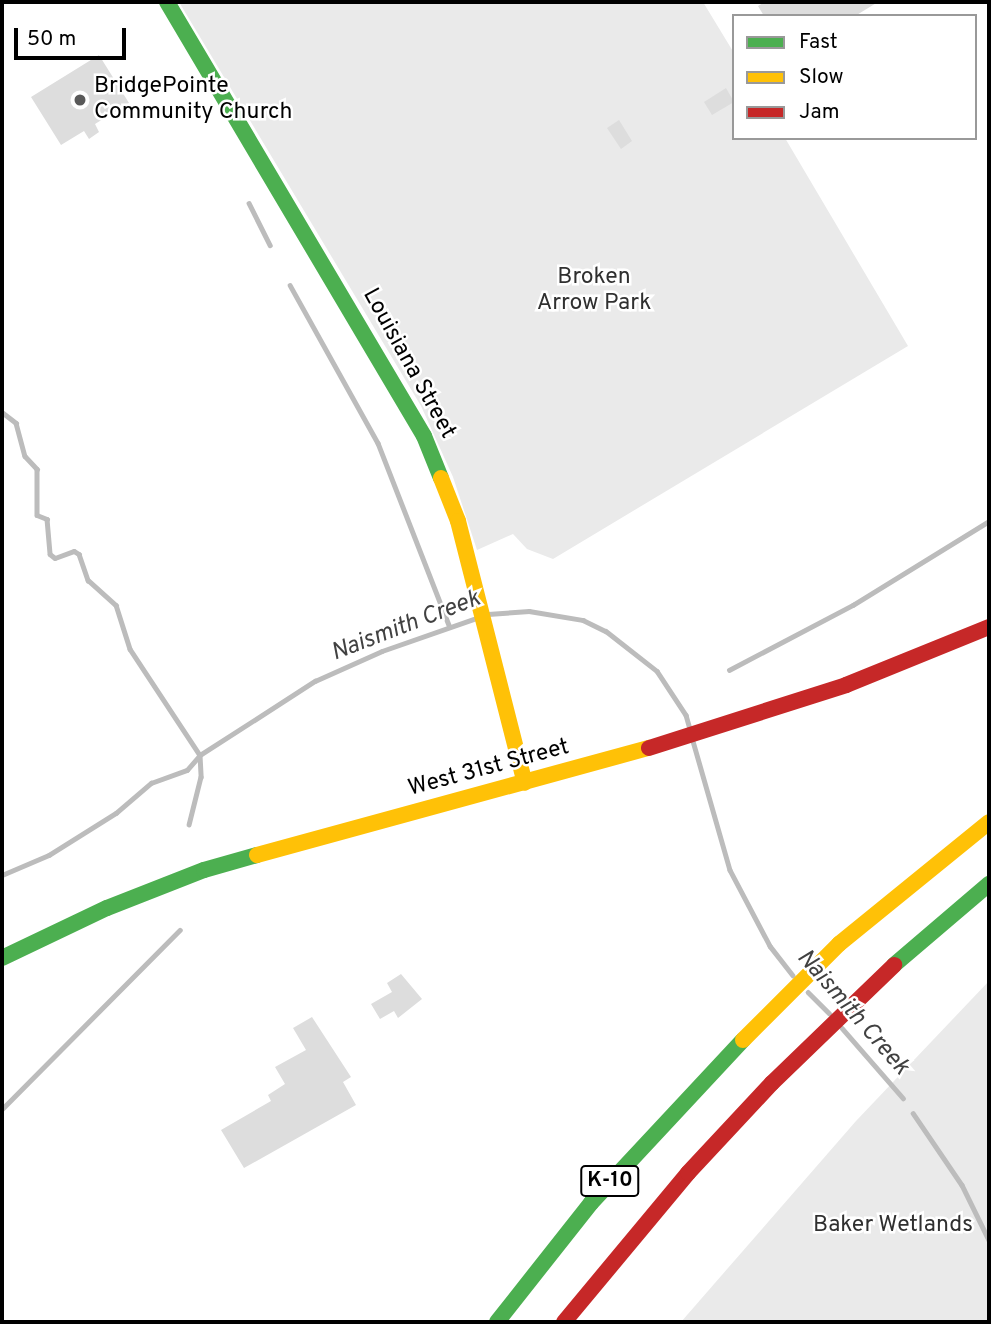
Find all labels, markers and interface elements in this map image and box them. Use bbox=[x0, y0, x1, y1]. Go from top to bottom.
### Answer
scale bar bbox=[18, 14, 130, 58]
legend bbox=[732, 14, 977, 140]
text: 50 m bbox=[27, 26, 76, 53]
text: Fast bbox=[799, 29, 838, 56]
text: Slow bbox=[799, 64, 844, 91]
place label: BridgePointe Community Church bbox=[94, 73, 292, 127]
marker: BridgePointe Community Church bbox=[72, 92, 88, 108]
text: Jam bbox=[799, 99, 840, 126]
park label: Broken Arrow Park bbox=[537, 264, 651, 318]
street label: Louisiana Street bbox=[355, 284, 461, 444]
water label: Naismith Creek bbox=[328, 585, 484, 669]
street label: West 31st Street bbox=[405, 734, 573, 804]
water label: Naismith Creek bbox=[790, 944, 914, 1082]
road number: K-10 bbox=[580, 1164, 640, 1198]
park label: Baker Wetlands bbox=[813, 1212, 973, 1240]

